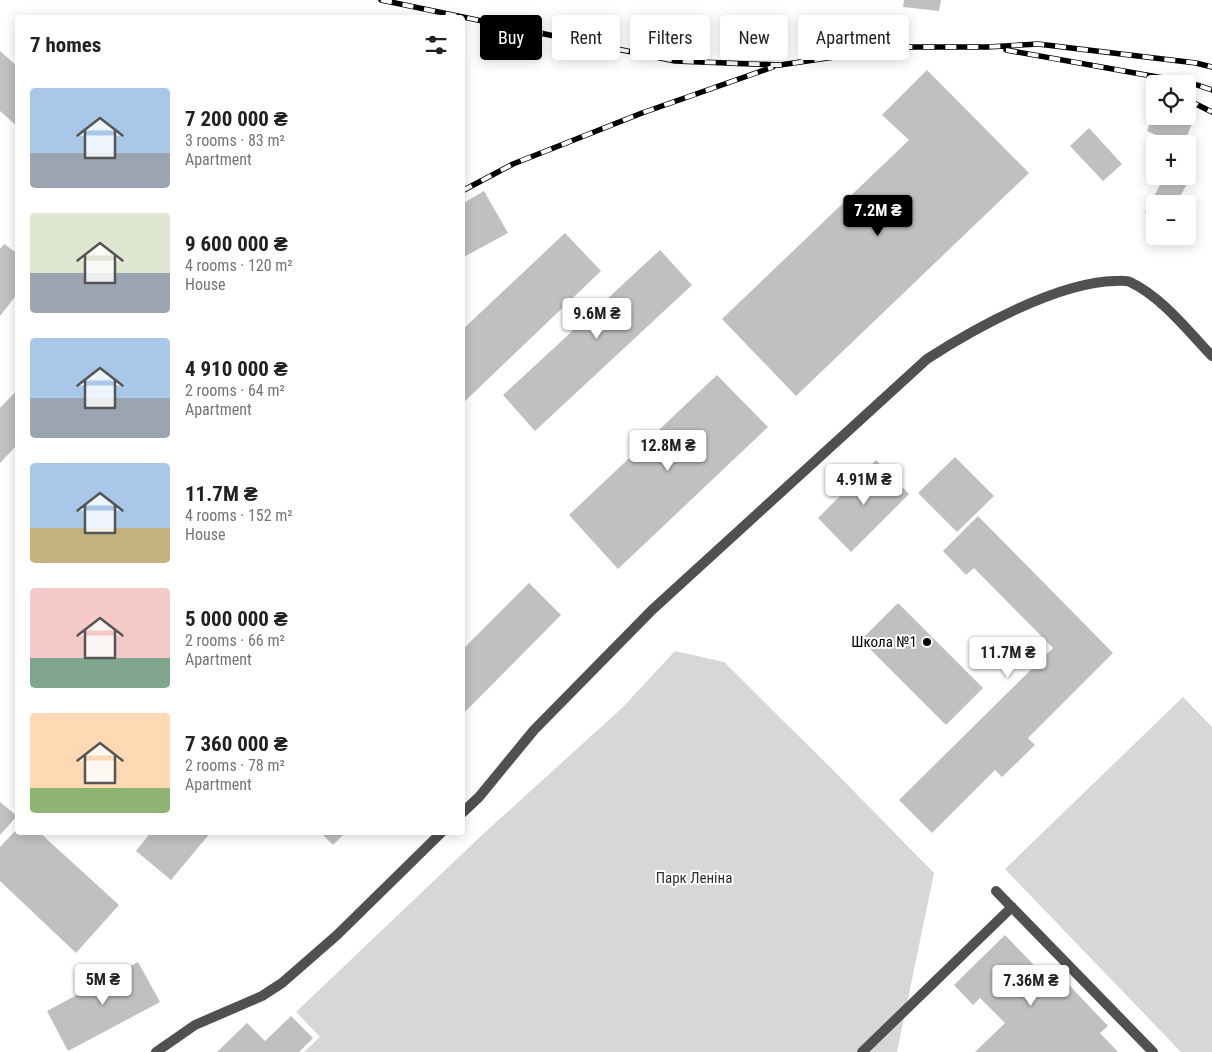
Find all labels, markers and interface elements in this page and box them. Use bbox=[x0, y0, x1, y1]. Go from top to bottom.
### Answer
chip: Buy bbox=[480, 15, 542, 60]
chip: Rent bbox=[552, 15, 620, 60]
chip: Filters bbox=[630, 15, 710, 60]
chip: New bbox=[720, 15, 788, 60]
chip: Apartment bbox=[798, 15, 909, 60]
icon: filters bbox=[422, 31, 450, 59]
text: 7 homes bbox=[30, 33, 101, 57]
map controls bbox=[1146, 75, 1196, 245]
button: locate bbox=[1146, 75, 1196, 125]
text: 7 200 000 ₴ bbox=[185, 107, 288, 131]
icon: home bbox=[70, 108, 130, 168]
text: 3 rooms · 83 m² bbox=[185, 131, 285, 150]
button: + bbox=[1146, 135, 1196, 185]
text: Apartment bbox=[185, 150, 252, 169]
pin: 7.2M ₴ bbox=[837, 194, 919, 237]
button: − bbox=[1146, 195, 1196, 245]
text: 7.2M ₴ bbox=[854, 201, 902, 220]
text: 9 600 000 ₴ bbox=[185, 232, 288, 256]
icon: home bbox=[70, 233, 130, 293]
text: 4 rooms · 120 m² bbox=[185, 256, 293, 275]
text: House bbox=[185, 275, 225, 294]
pin: 9.6M ₴ bbox=[556, 298, 638, 340]
text: 9.6M ₴ bbox=[573, 304, 621, 323]
text: 4 910 000 ₴ bbox=[185, 357, 288, 381]
icon: home bbox=[70, 358, 130, 418]
text: 2 rooms · 64 m² bbox=[185, 381, 285, 400]
text: Apartment bbox=[185, 400, 252, 419]
pin: 12.8M ₴ bbox=[622, 430, 714, 472]
text: 12.8M ₴ bbox=[640, 436, 696, 455]
pin: 4.91M ₴ bbox=[818, 464, 910, 506]
text: 4.91M ₴ bbox=[836, 470, 892, 489]
text: 11.7M ₴ bbox=[185, 482, 258, 506]
icon: home bbox=[70, 483, 130, 543]
text: 4 rooms · 152 m² bbox=[185, 506, 293, 525]
text: House bbox=[185, 525, 225, 544]
text: 5 000 000 ₴ bbox=[185, 607, 288, 631]
icon: home bbox=[70, 608, 130, 668]
text: 2 rooms · 66 m² bbox=[185, 631, 285, 650]
place label: Школа №1 bbox=[851, 633, 917, 651]
marker: Школа №1 bbox=[921, 636, 933, 648]
pin: 11.7M ₴ bbox=[962, 636, 1054, 679]
text: 11.7M ₴ bbox=[980, 643, 1036, 662]
text: Apartment bbox=[185, 650, 252, 669]
text: 7 360 000 ₴ bbox=[185, 732, 288, 756]
icon: home bbox=[70, 733, 130, 793]
text: 2 rooms · 78 m² bbox=[185, 756, 285, 775]
text: Apartment bbox=[185, 775, 252, 794]
park label: Парк Леніна bbox=[656, 869, 732, 887]
pin: 5M ₴ bbox=[73, 964, 133, 1006]
pin: 7.36M ₴ bbox=[985, 964, 1077, 1007]
text: 5M ₴ bbox=[86, 970, 120, 989]
text: 7.36M ₴ bbox=[1003, 971, 1059, 990]

